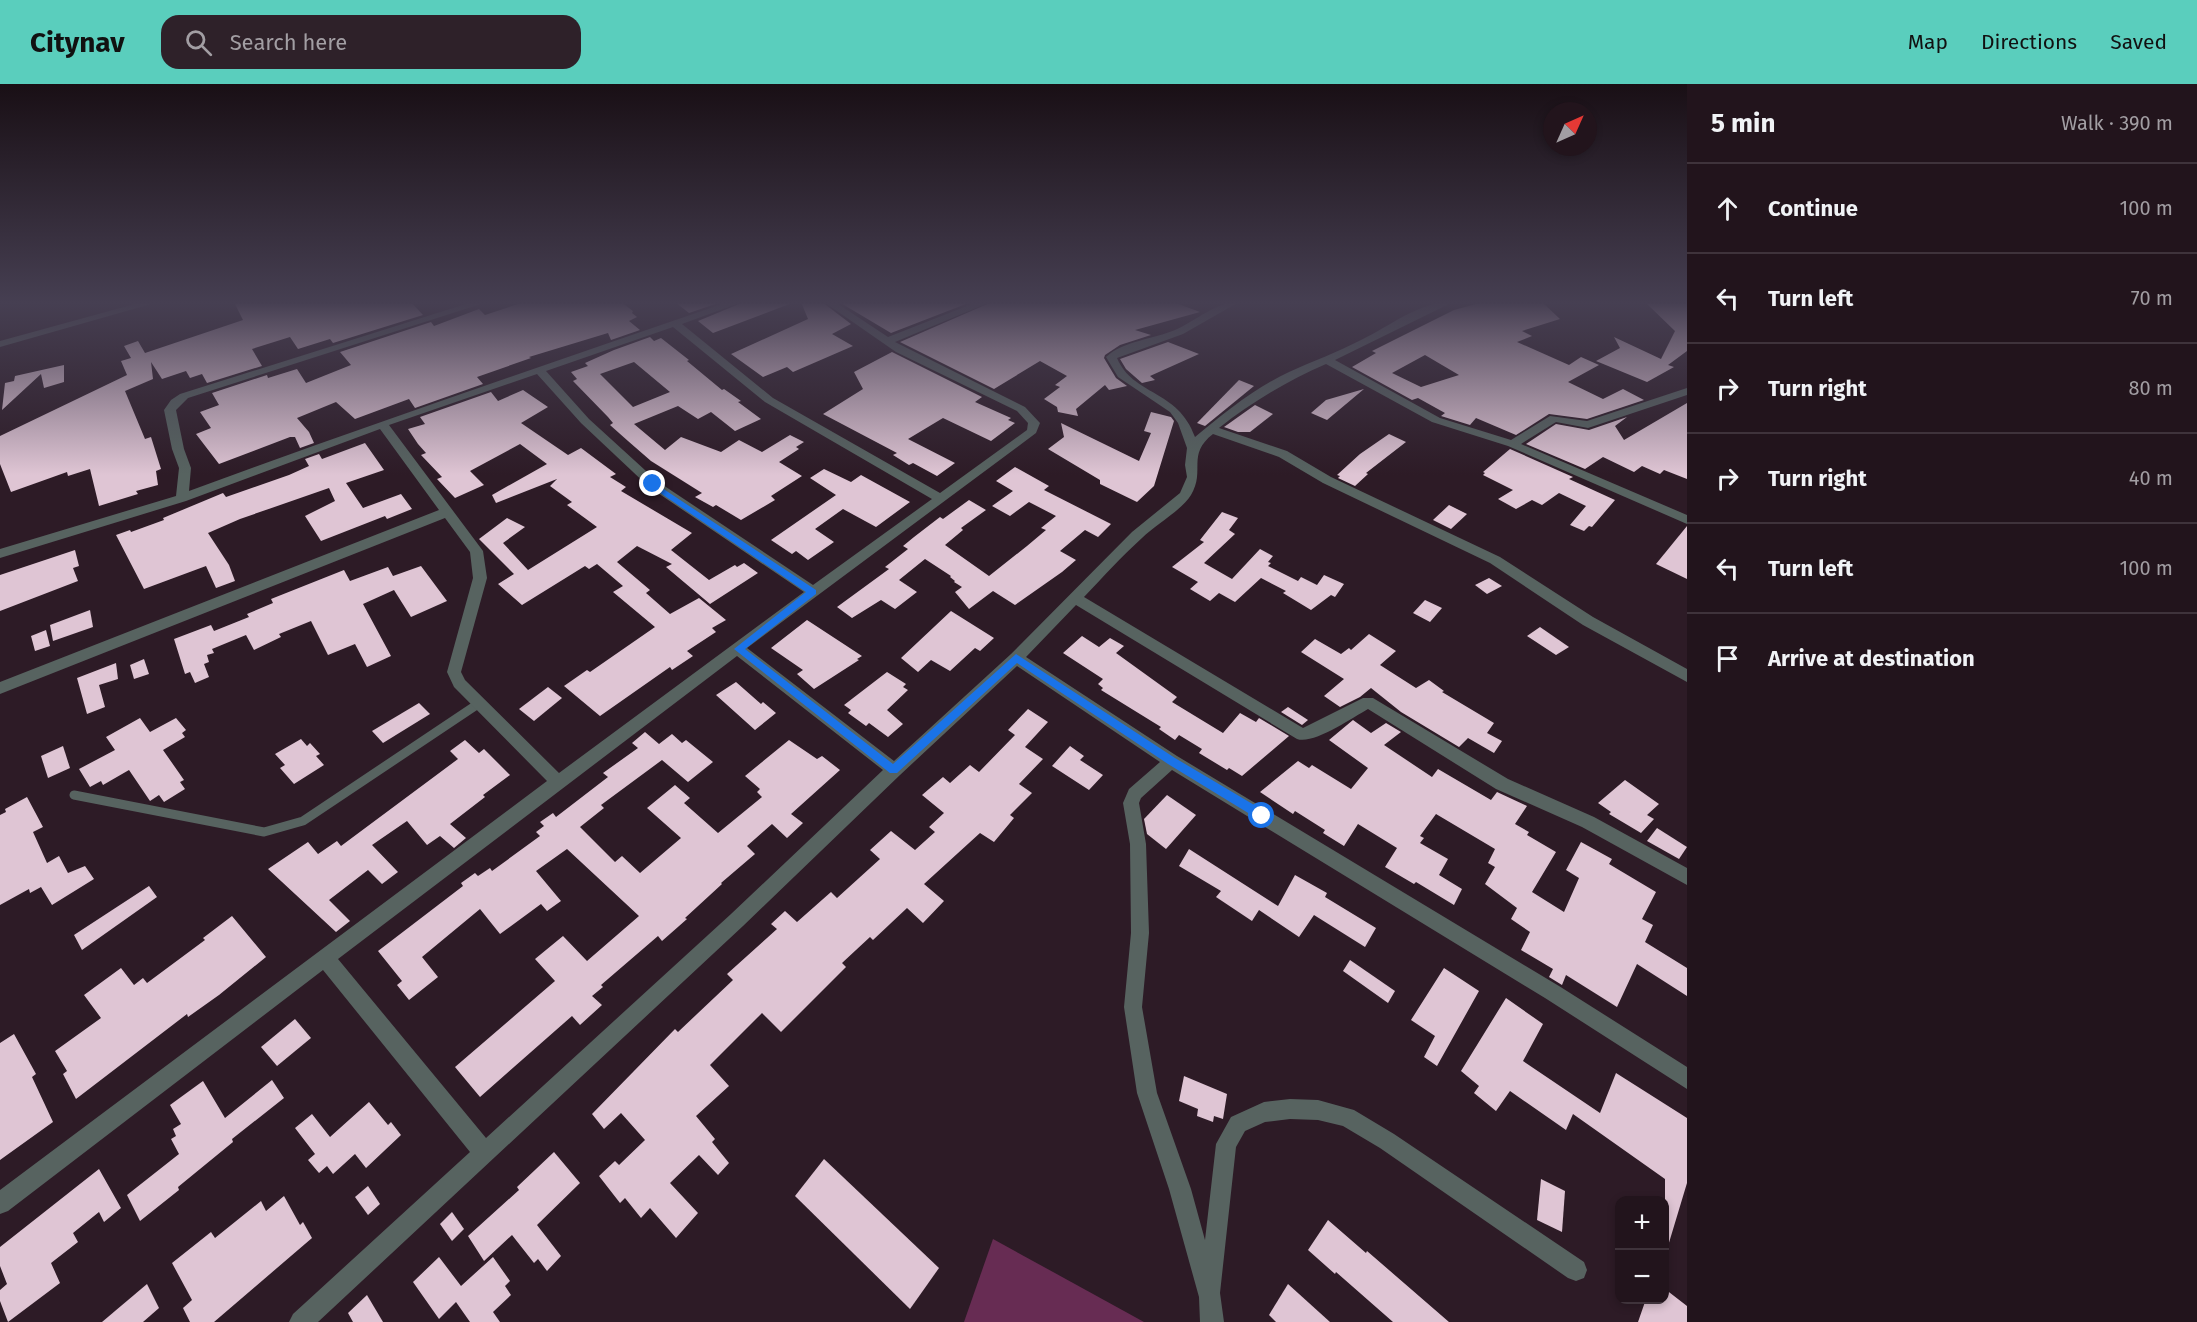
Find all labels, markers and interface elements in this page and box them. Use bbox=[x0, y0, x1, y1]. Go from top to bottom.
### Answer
search box bbox=[161, 15, 581, 69]
text: Citynav bbox=[30, 26, 125, 59]
icon: search bbox=[182, 26, 215, 59]
text: Search here bbox=[230, 29, 347, 56]
text: Map bbox=[1908, 29, 1948, 55]
text: Directions bbox=[1981, 29, 2077, 55]
text: Saved bbox=[2110, 29, 2167, 55]
north arrow bbox=[1543, 102, 1597, 156]
text: 5 min bbox=[1711, 108, 1775, 139]
text: Walk · 390 m bbox=[2061, 111, 2173, 135]
icon: ahead bbox=[1711, 192, 1744, 225]
text: Continue bbox=[1768, 195, 1858, 222]
text: 100 m bbox=[2120, 196, 2173, 220]
icon: left bbox=[1711, 282, 1744, 315]
text: Turn left bbox=[1768, 285, 1853, 312]
text: 70 m bbox=[2131, 286, 2173, 310]
icon: right bbox=[1711, 372, 1744, 405]
text: Turn right bbox=[1768, 375, 1867, 402]
text: 80 m bbox=[2128, 376, 2173, 400]
icon: right bbox=[1711, 462, 1744, 495]
text: Turn right bbox=[1768, 465, 1867, 492]
text: 40 m bbox=[2129, 466, 2173, 490]
route end bbox=[639, 470, 665, 496]
icon: left bbox=[1711, 552, 1744, 585]
text: Turn left bbox=[1768, 555, 1853, 582]
text: 100 m bbox=[2120, 556, 2173, 580]
icon: arrive bbox=[1711, 642, 1744, 675]
text: Arrive at destination bbox=[1768, 645, 1975, 672]
route start bbox=[1248, 802, 1274, 828]
map controls bbox=[1615, 1196, 1669, 1304]
button: + bbox=[1615, 1196, 1669, 1250]
button: − bbox=[1615, 1250, 1669, 1304]

